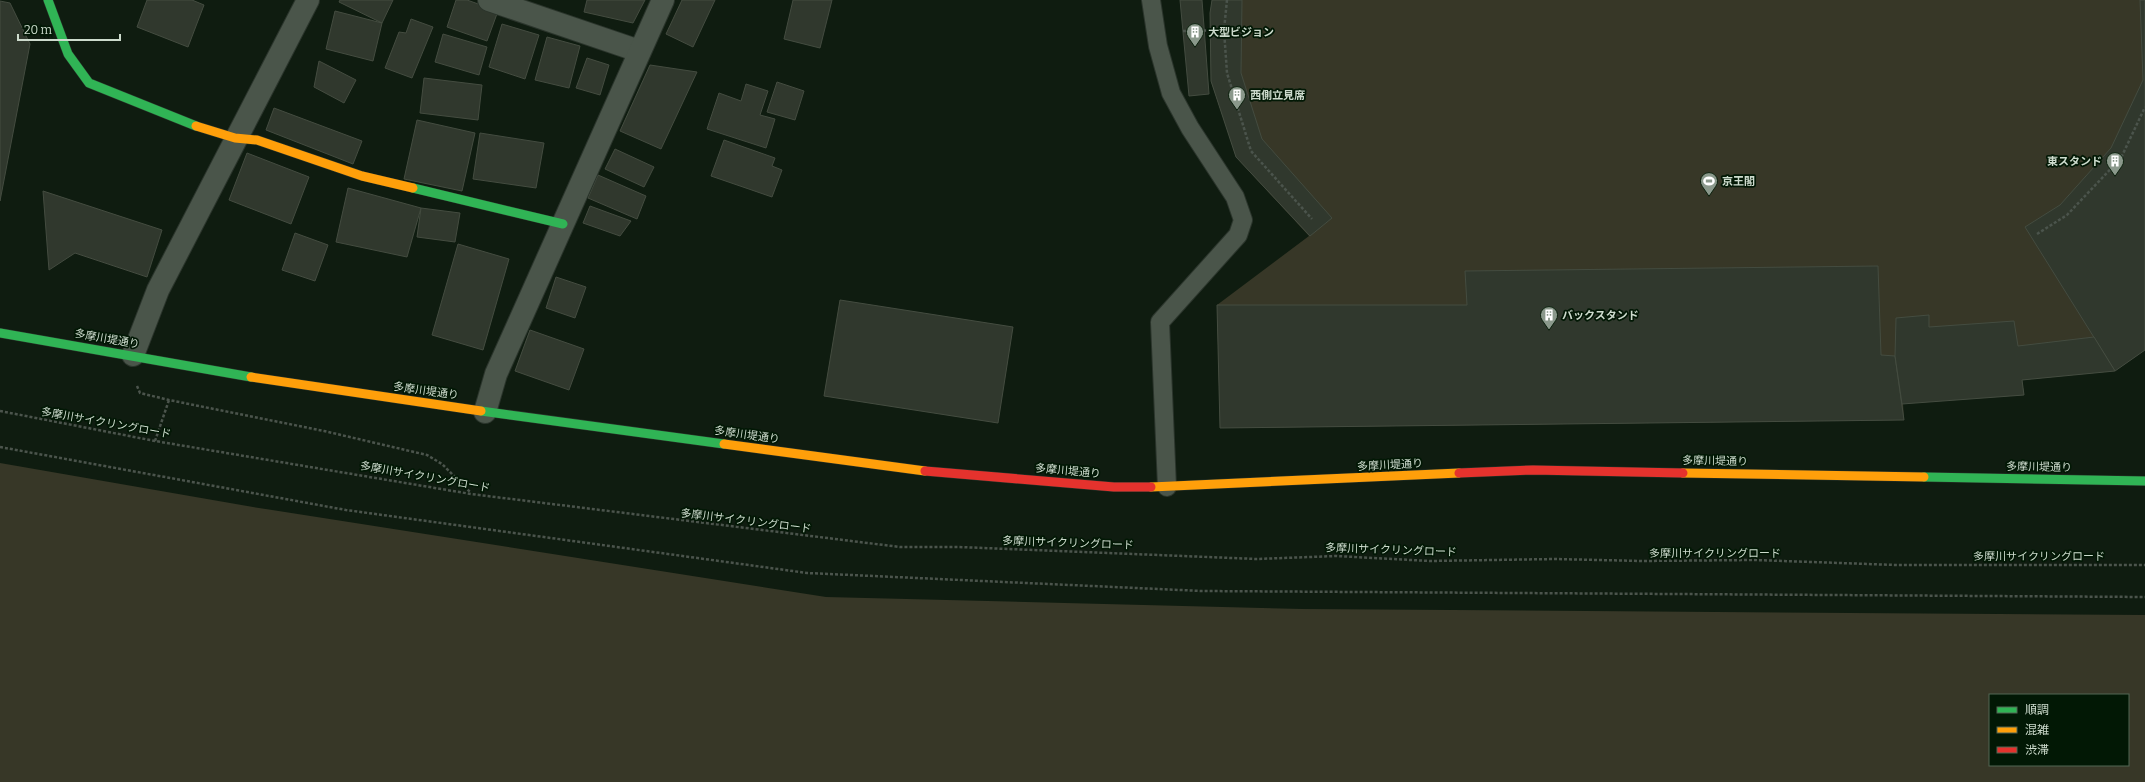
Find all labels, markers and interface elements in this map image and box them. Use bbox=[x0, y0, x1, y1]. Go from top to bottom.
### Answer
scale bar bbox=[18, 16, 120, 42]
building icon: 大型ビジョン bbox=[1185, 22, 1205, 47]
text: 20 m bbox=[24, 23, 53, 37]
place label: 大型ビジョン bbox=[1208, 26, 1274, 39]
building icon: 西側立見席 bbox=[1227, 85, 1247, 110]
place label: 西側立見席 bbox=[1250, 89, 1305, 102]
building icon: 東スタンド bbox=[2105, 151, 2125, 176]
place label: 東スタンド bbox=[2047, 155, 2102, 168]
sports icon: 京王閣 bbox=[1699, 171, 1719, 196]
place label: 京王閣 bbox=[1722, 175, 1755, 188]
building icon: バックスタンド bbox=[1539, 305, 1559, 330]
place label: バックスタンド bbox=[1562, 309, 1639, 322]
street label: 多摩川堤通り bbox=[73, 327, 141, 351]
street label: 多摩川堤通り bbox=[392, 380, 460, 402]
street label: 多摩川サイクリングロード bbox=[40, 405, 172, 441]
street label: 多摩川堤通り bbox=[713, 424, 781, 446]
street label: 多摩川堤通り bbox=[1682, 454, 1748, 468]
street label: 多摩川堤通り bbox=[1357, 457, 1423, 473]
street label: 多摩川サイクリングロード bbox=[359, 459, 491, 495]
street label: 多摩川堤通り bbox=[2006, 460, 2072, 474]
street label: 多摩川堤通り bbox=[1035, 462, 1101, 480]
street label: 多摩川サイクリングロード bbox=[680, 507, 812, 535]
street label: 多摩川サイクリングロード bbox=[1002, 534, 1134, 552]
street label: 多摩川サイクリングロード bbox=[1325, 541, 1457, 559]
street label: 多摩川サイクリングロード bbox=[1649, 547, 1781, 560]
street label: 多摩川サイクリングロード bbox=[1973, 550, 2105, 563]
legend bbox=[1989, 694, 2129, 766]
text: 順調 bbox=[2025, 703, 2049, 717]
text: 混雑 bbox=[2025, 723, 2049, 737]
text: 渋滞 bbox=[2025, 743, 2049, 757]

